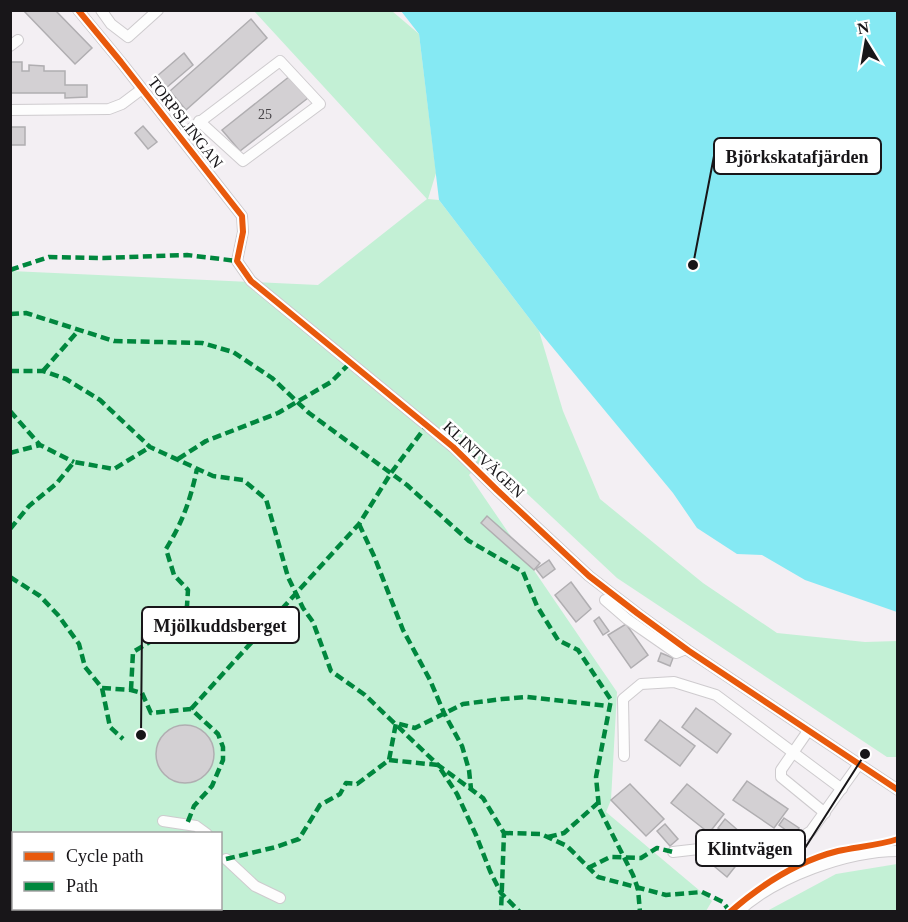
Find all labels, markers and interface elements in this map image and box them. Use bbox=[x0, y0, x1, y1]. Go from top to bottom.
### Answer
north arrow bbox=[836, 12, 896, 72]
text: N bbox=[856, 18, 871, 37]
street label: TORPSLINGAN bbox=[145, 73, 227, 172]
house number: 25 bbox=[258, 107, 272, 122]
callout: Björkskatafjärden bbox=[714, 138, 881, 174]
text: Björkskatafjärden bbox=[726, 147, 869, 167]
street label: KLINTVÄGEN bbox=[440, 418, 528, 501]
callout: Mjölkuddsberget bbox=[142, 607, 299, 643]
text: Mjölkuddsberget bbox=[153, 616, 287, 636]
callout: Klintvägen bbox=[696, 830, 805, 866]
legend bbox=[12, 832, 222, 910]
text: Klintvägen bbox=[707, 839, 793, 859]
text: Cycle path bbox=[66, 846, 143, 866]
text: Path bbox=[66, 876, 98, 896]

